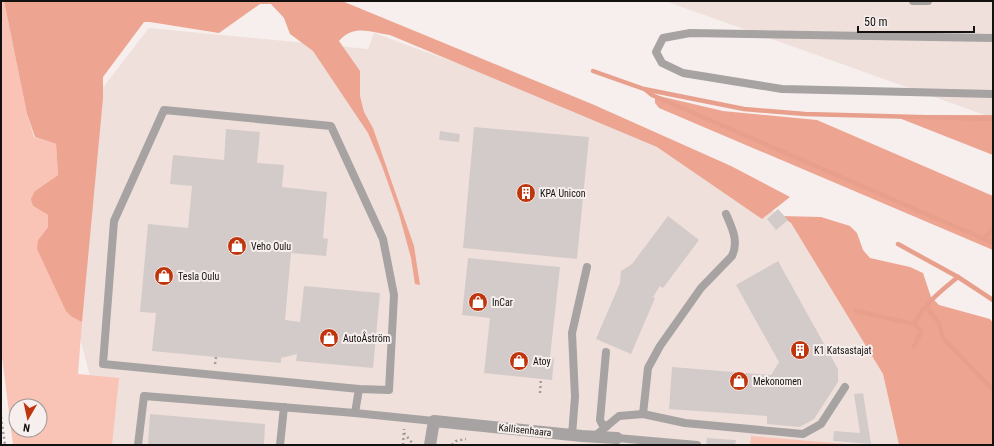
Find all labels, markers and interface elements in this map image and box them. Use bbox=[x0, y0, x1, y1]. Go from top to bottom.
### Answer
scale bar bbox=[858, 8, 974, 34]
text: 50 m bbox=[864, 15, 888, 29]
building icon: KPA Unicon bbox=[515, 182, 537, 204]
place label: KPA Unicon bbox=[540, 188, 586, 199]
shop icon: Veho Oulu bbox=[226, 235, 248, 257]
place label: Veho Oulu bbox=[251, 241, 291, 252]
shop icon: Tesla Oulu bbox=[153, 265, 175, 287]
place label: Tesla Oulu bbox=[178, 271, 219, 282]
shop icon: InCar bbox=[467, 291, 489, 313]
place label: InCar bbox=[492, 297, 513, 308]
shop icon: AutoÅström bbox=[318, 327, 340, 349]
place label: AutoÅström bbox=[343, 331, 390, 344]
building icon: K1 Katsastajat bbox=[789, 339, 811, 361]
place label: K1 Katsastajat bbox=[814, 345, 872, 356]
shop icon: Atoy bbox=[508, 350, 530, 372]
place label: Atoy bbox=[533, 356, 551, 367]
shop icon: Mekonomen bbox=[728, 370, 750, 392]
place label: Mekonomen bbox=[753, 376, 802, 387]
north arrow bbox=[8, 398, 48, 438]
text: N bbox=[22, 420, 31, 434]
street label: Kallisenhaara bbox=[498, 422, 552, 438]

